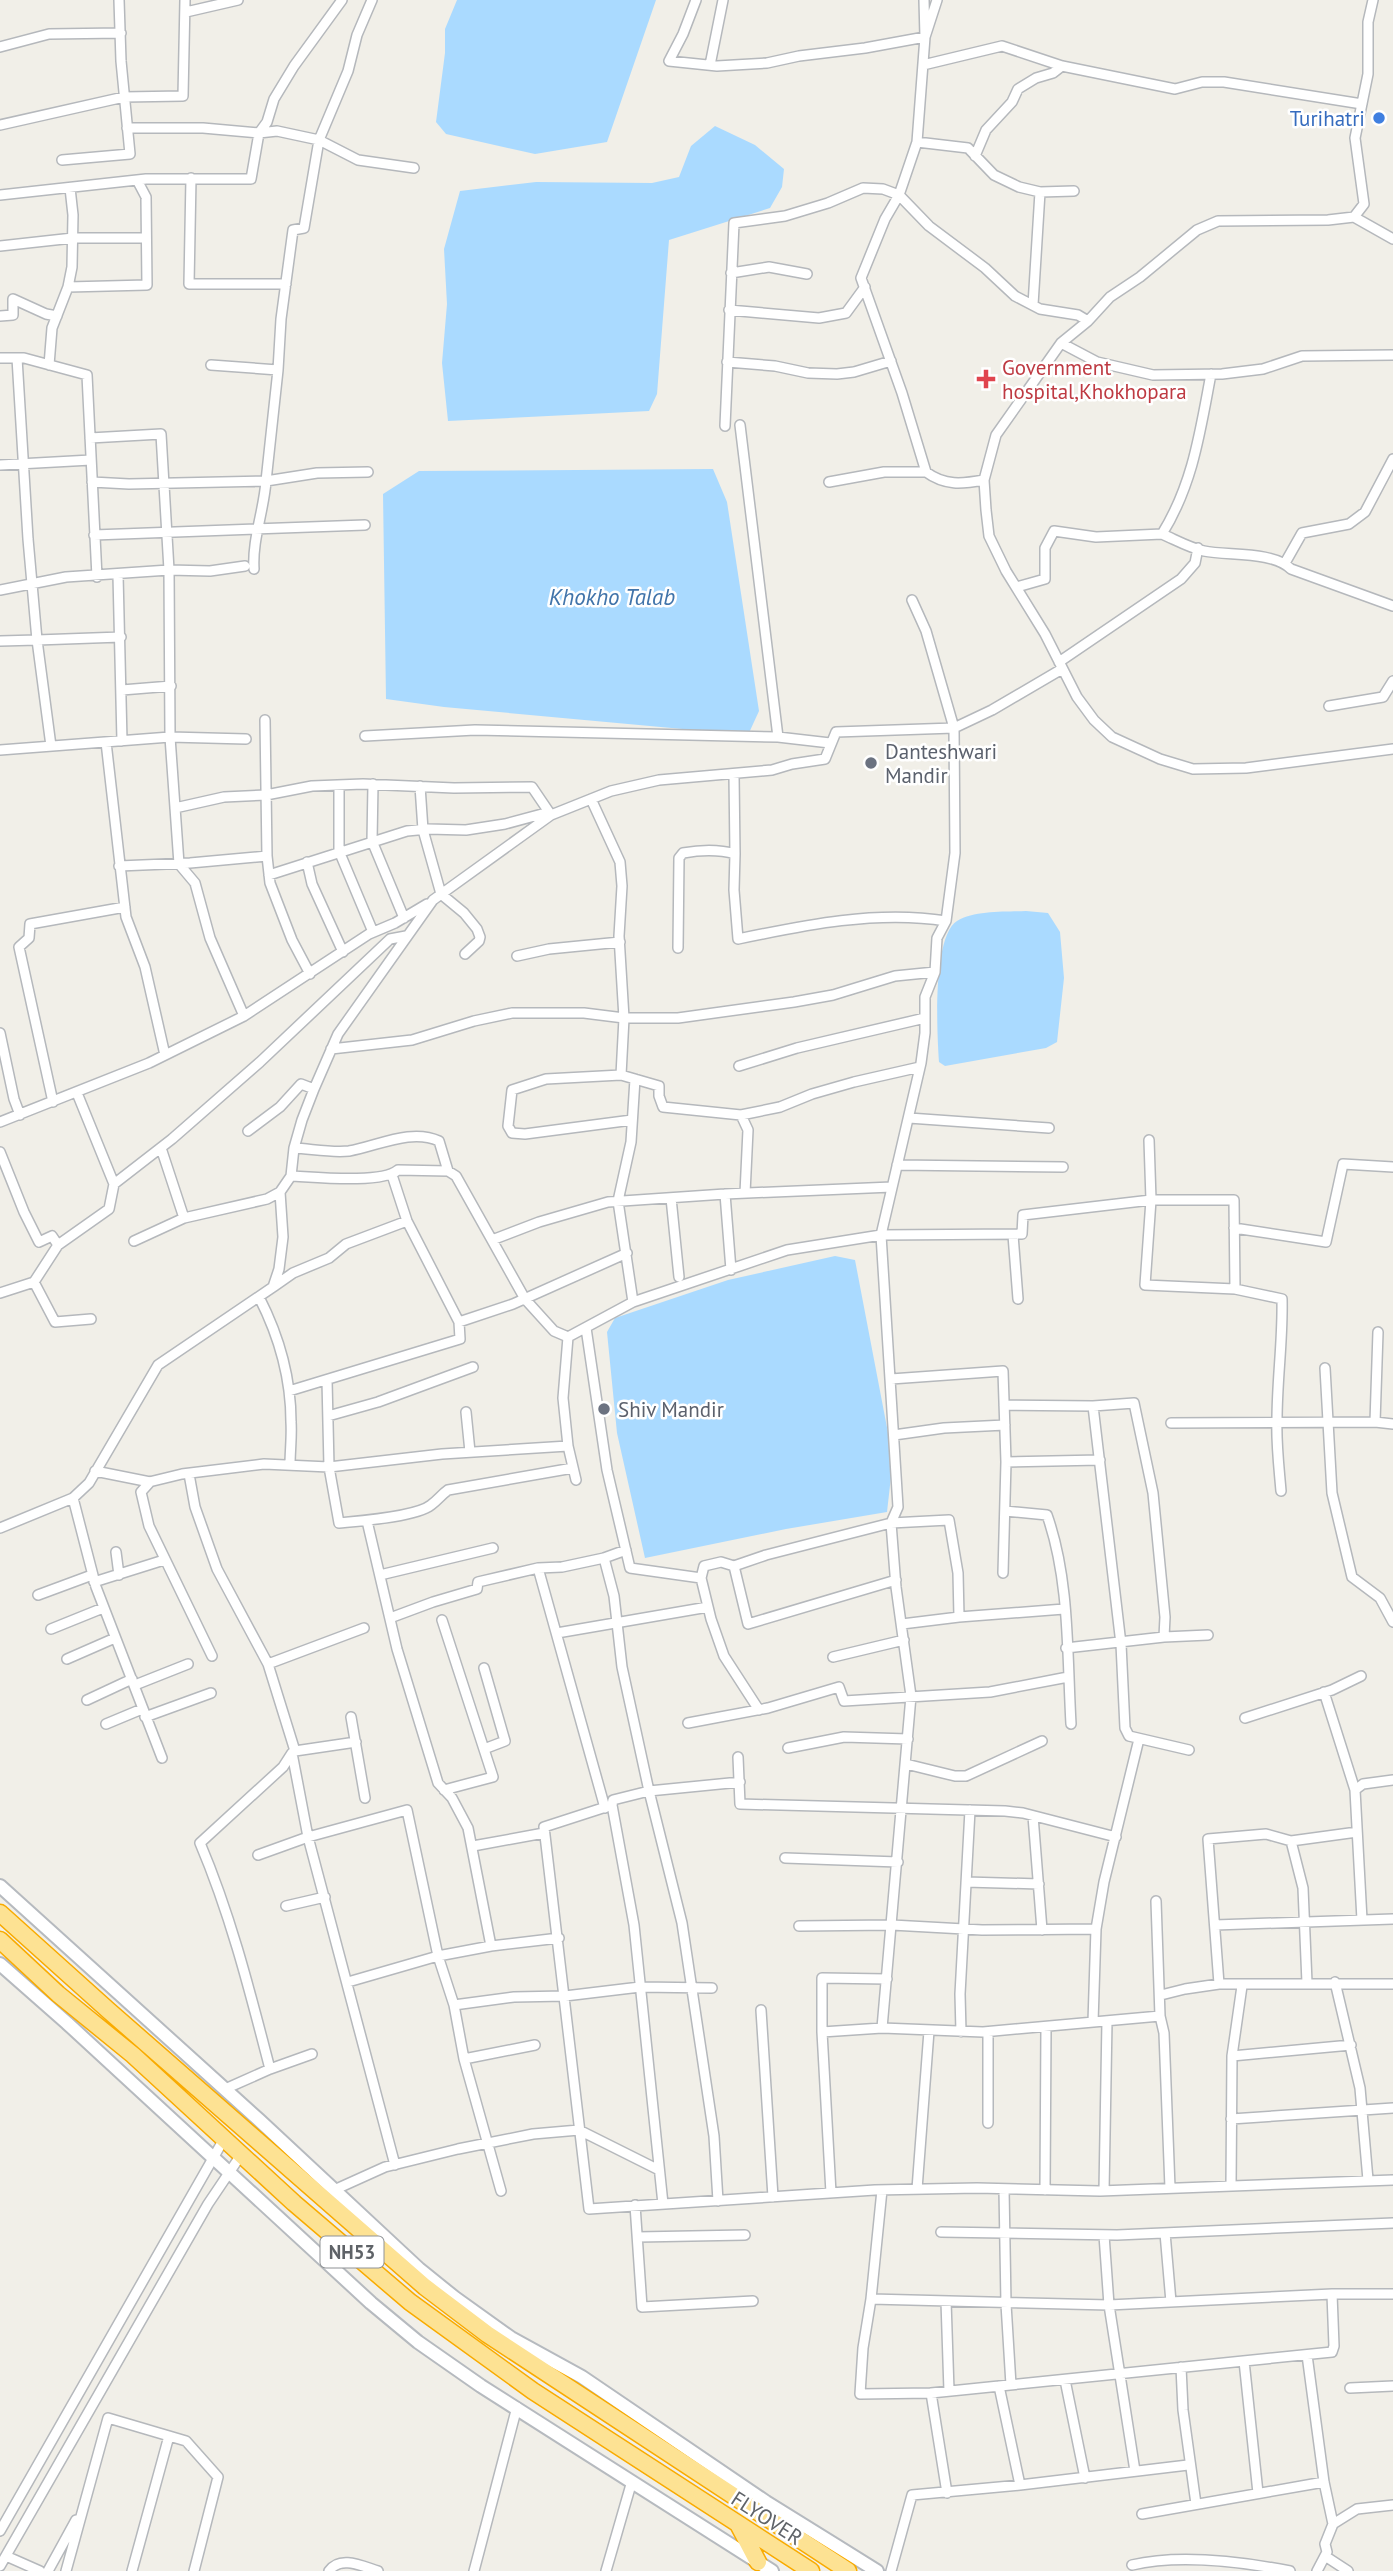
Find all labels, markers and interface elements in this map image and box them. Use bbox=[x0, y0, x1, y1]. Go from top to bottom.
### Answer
place label: Turihatri bbox=[1290, 105, 1365, 132]
marker: Turihatri bbox=[1371, 110, 1387, 126]
place label: Government hospital,Khokhopara bbox=[1002, 354, 1187, 405]
marker: Government hospital,Khokhopara bbox=[976, 369, 996, 389]
water label: Khokho Talab bbox=[549, 582, 675, 611]
place label: Danteshwari Mandir bbox=[885, 738, 997, 789]
marker: Danteshwari Mandir bbox=[863, 755, 879, 771]
place label: Shiv Mandir bbox=[618, 1396, 724, 1423]
marker: Shiv Mandir bbox=[596, 1401, 612, 1417]
road number: NH53 bbox=[320, 2236, 384, 2268]
street label: FLYOVER bbox=[726, 2485, 808, 2551]

